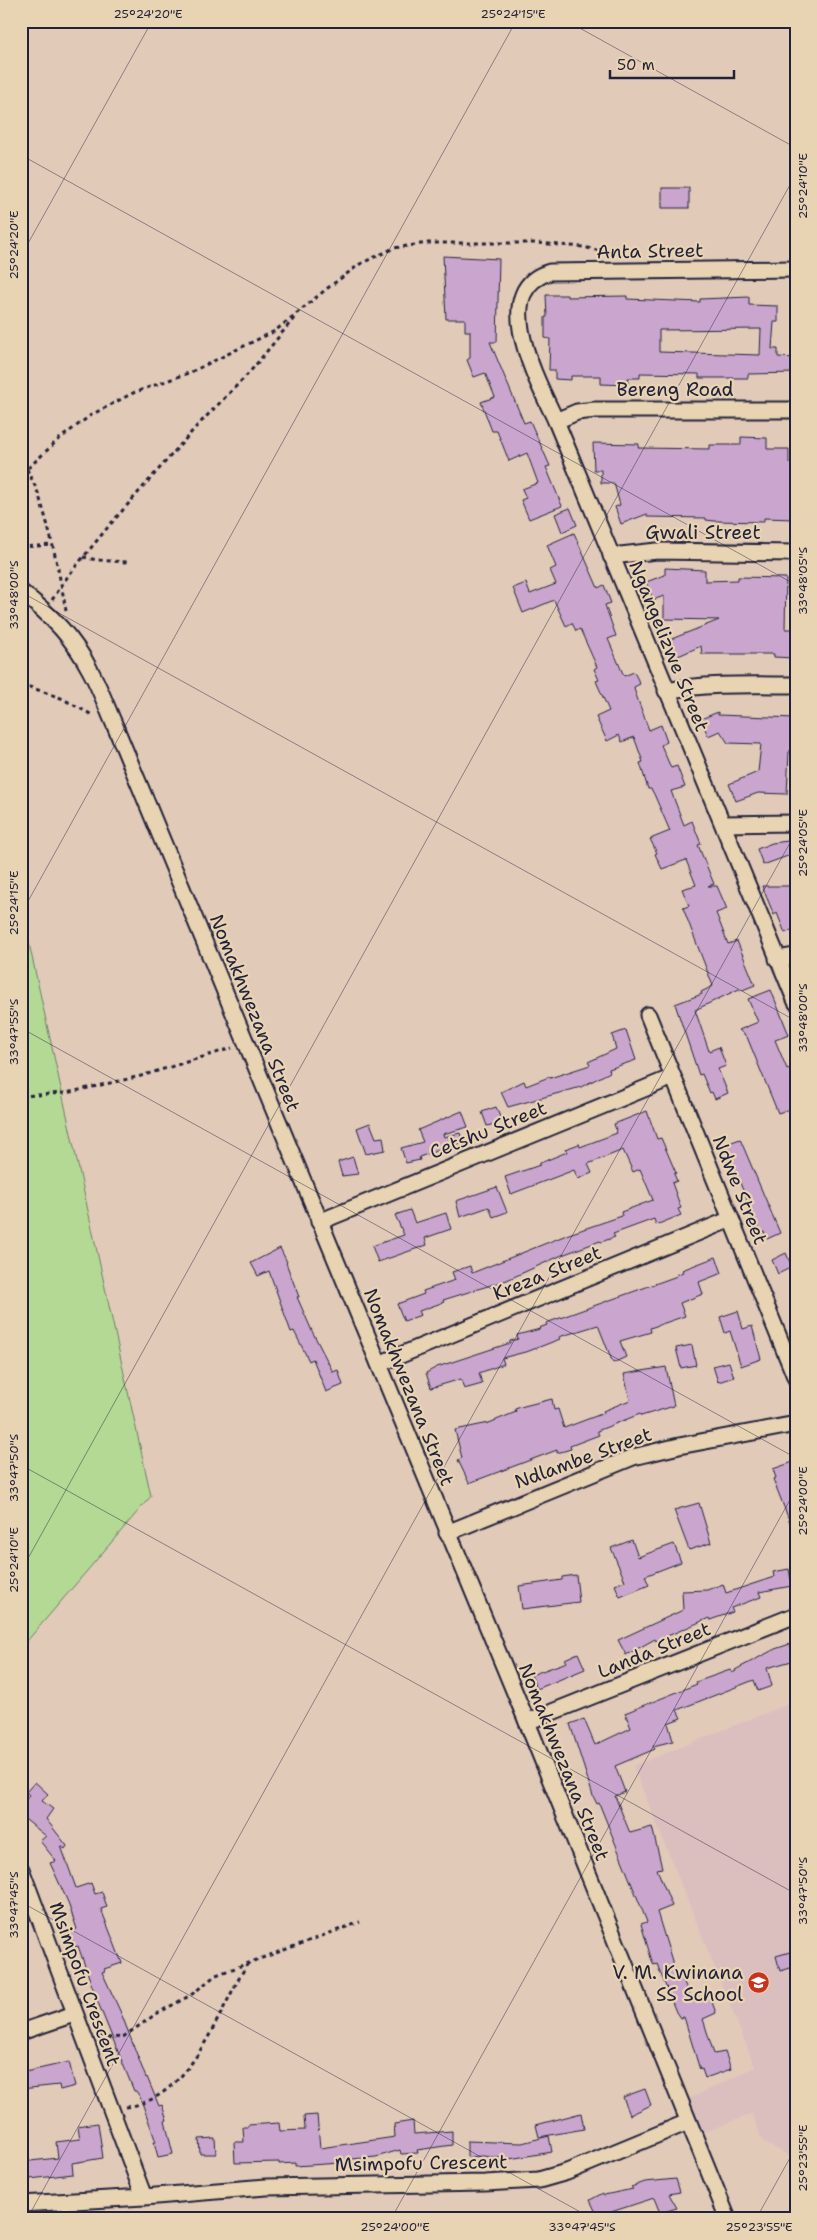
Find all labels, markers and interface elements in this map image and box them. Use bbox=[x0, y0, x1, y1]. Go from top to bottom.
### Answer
text: 25°24'20"E bbox=[113, 6, 183, 22]
text: 25°24'15"E bbox=[481, 6, 546, 22]
scale bar bbox=[610, 48, 733, 80]
text: 50 m bbox=[617, 55, 655, 75]
text: 25°24'10"E bbox=[795, 153, 811, 219]
text: 25°24'20"E bbox=[6, 210, 22, 280]
street label: Anta Street bbox=[596, 238, 704, 264]
street label: Bereng Road bbox=[616, 377, 734, 402]
street label: Gwali Street bbox=[645, 520, 761, 545]
text: 33°48'05"S bbox=[795, 547, 811, 615]
street label: Ngangelizwe Street bbox=[623, 557, 715, 735]
text: 33°48'00"S bbox=[6, 560, 22, 630]
text: 25°24'05"E bbox=[795, 809, 811, 877]
text: 25°24'15"E bbox=[6, 871, 22, 936]
street label: Nomakhwezana Street bbox=[204, 911, 306, 1115]
text: 33°48'00"S bbox=[795, 983, 811, 1053]
text: 33°47'55"S bbox=[6, 998, 22, 1065]
street label: Cetshu Street bbox=[426, 1095, 550, 1165]
street label: Ndwe Street bbox=[707, 1132, 773, 1248]
street label: Kreza Street bbox=[489, 1240, 605, 1306]
street label: Nomakhwezana Street bbox=[358, 1285, 460, 1489]
street label: Ndlambe Street bbox=[511, 1422, 655, 1494]
text: 33°47'50"S bbox=[6, 1434, 22, 1502]
text: 25°24'00"E bbox=[795, 1466, 811, 1536]
text: 25°24'10"E bbox=[6, 1527, 22, 1593]
street label: Landa Street bbox=[594, 1616, 714, 1684]
street label: Nomakhwezana Street bbox=[513, 1660, 615, 1864]
text: 33°47'50"S bbox=[795, 1857, 811, 1925]
text: 33°47'45"S bbox=[6, 1871, 22, 1939]
street label: Msimpofu Crescent bbox=[44, 1899, 126, 2069]
place label: V. M. Kwinana SS School bbox=[612, 1960, 743, 2007]
school or university icon: V. M. Kwinana SS School bbox=[747, 1971, 771, 1995]
text: 25°23'55"E bbox=[795, 2124, 811, 2192]
street label: Msimpofu Crescent bbox=[334, 2149, 508, 2177]
text: 25°24'00"E bbox=[360, 2219, 430, 2235]
text: 33°47'45"S bbox=[548, 2219, 616, 2235]
text: 25°23'55"E bbox=[725, 2219, 793, 2235]

